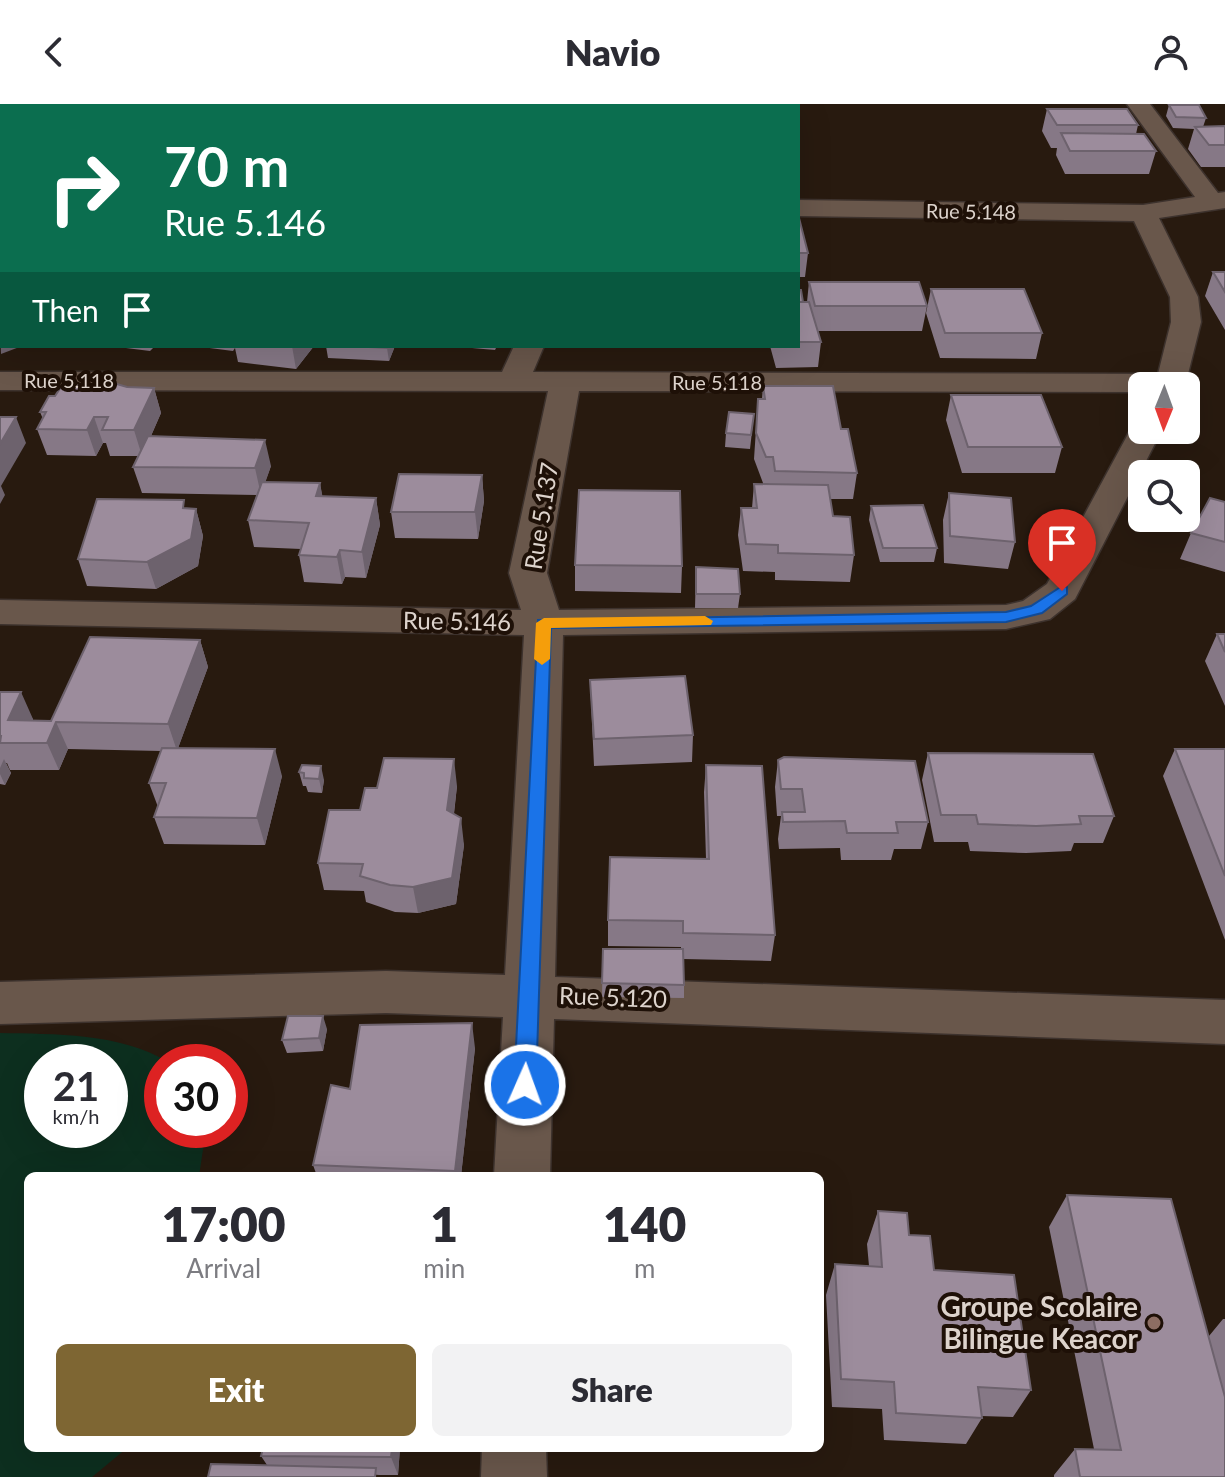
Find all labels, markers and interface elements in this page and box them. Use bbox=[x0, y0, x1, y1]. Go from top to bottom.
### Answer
icon: back bbox=[32, 30, 76, 74]
text: Navio bbox=[565, 30, 660, 74]
icon: person bbox=[1149, 30, 1193, 74]
text: 70 m bbox=[164, 132, 289, 199]
icon: right bbox=[32, 136, 136, 240]
street label: Rue 5.148 bbox=[926, 198, 1016, 224]
text: Rue 5.146 bbox=[164, 200, 326, 244]
icon: arrive bbox=[115, 288, 159, 332]
text: Then bbox=[32, 292, 99, 328]
street label: Rue 5.118 bbox=[24, 368, 114, 392]
street label: Rue 5.118 bbox=[672, 370, 762, 394]
north arrow bbox=[1128, 372, 1200, 444]
map controls bbox=[1128, 372, 1200, 532]
street label: Rue 5.137 bbox=[518, 460, 563, 571]
button: search bbox=[1128, 460, 1200, 532]
pin bbox=[1028, 509, 1096, 591]
icon: arrive bbox=[1040, 521, 1084, 565]
street label: Rue 5.146 bbox=[403, 605, 511, 636]
street label: Rue 5.120 bbox=[559, 980, 668, 1013]
position arrow bbox=[483, 1043, 567, 1127]
speed limit sign: 30 bbox=[144, 1044, 248, 1148]
text: 21 bbox=[53, 1062, 99, 1110]
text: km/h bbox=[53, 1104, 99, 1128]
text: 17:00 bbox=[162, 1195, 286, 1252]
text: 1 bbox=[430, 1195, 458, 1252]
text: 140 bbox=[603, 1195, 686, 1252]
text: Arrival bbox=[186, 1252, 261, 1284]
text: min bbox=[423, 1252, 465, 1284]
text: m bbox=[634, 1252, 655, 1284]
place label: Groupe Scolaire Bilingue Keacor bbox=[940, 1289, 1139, 1355]
marker: Groupe Scolaire Bilingue Keacor bbox=[1145, 1314, 1163, 1332]
button: Exit bbox=[56, 1344, 416, 1436]
button: Share bbox=[432, 1344, 792, 1436]

